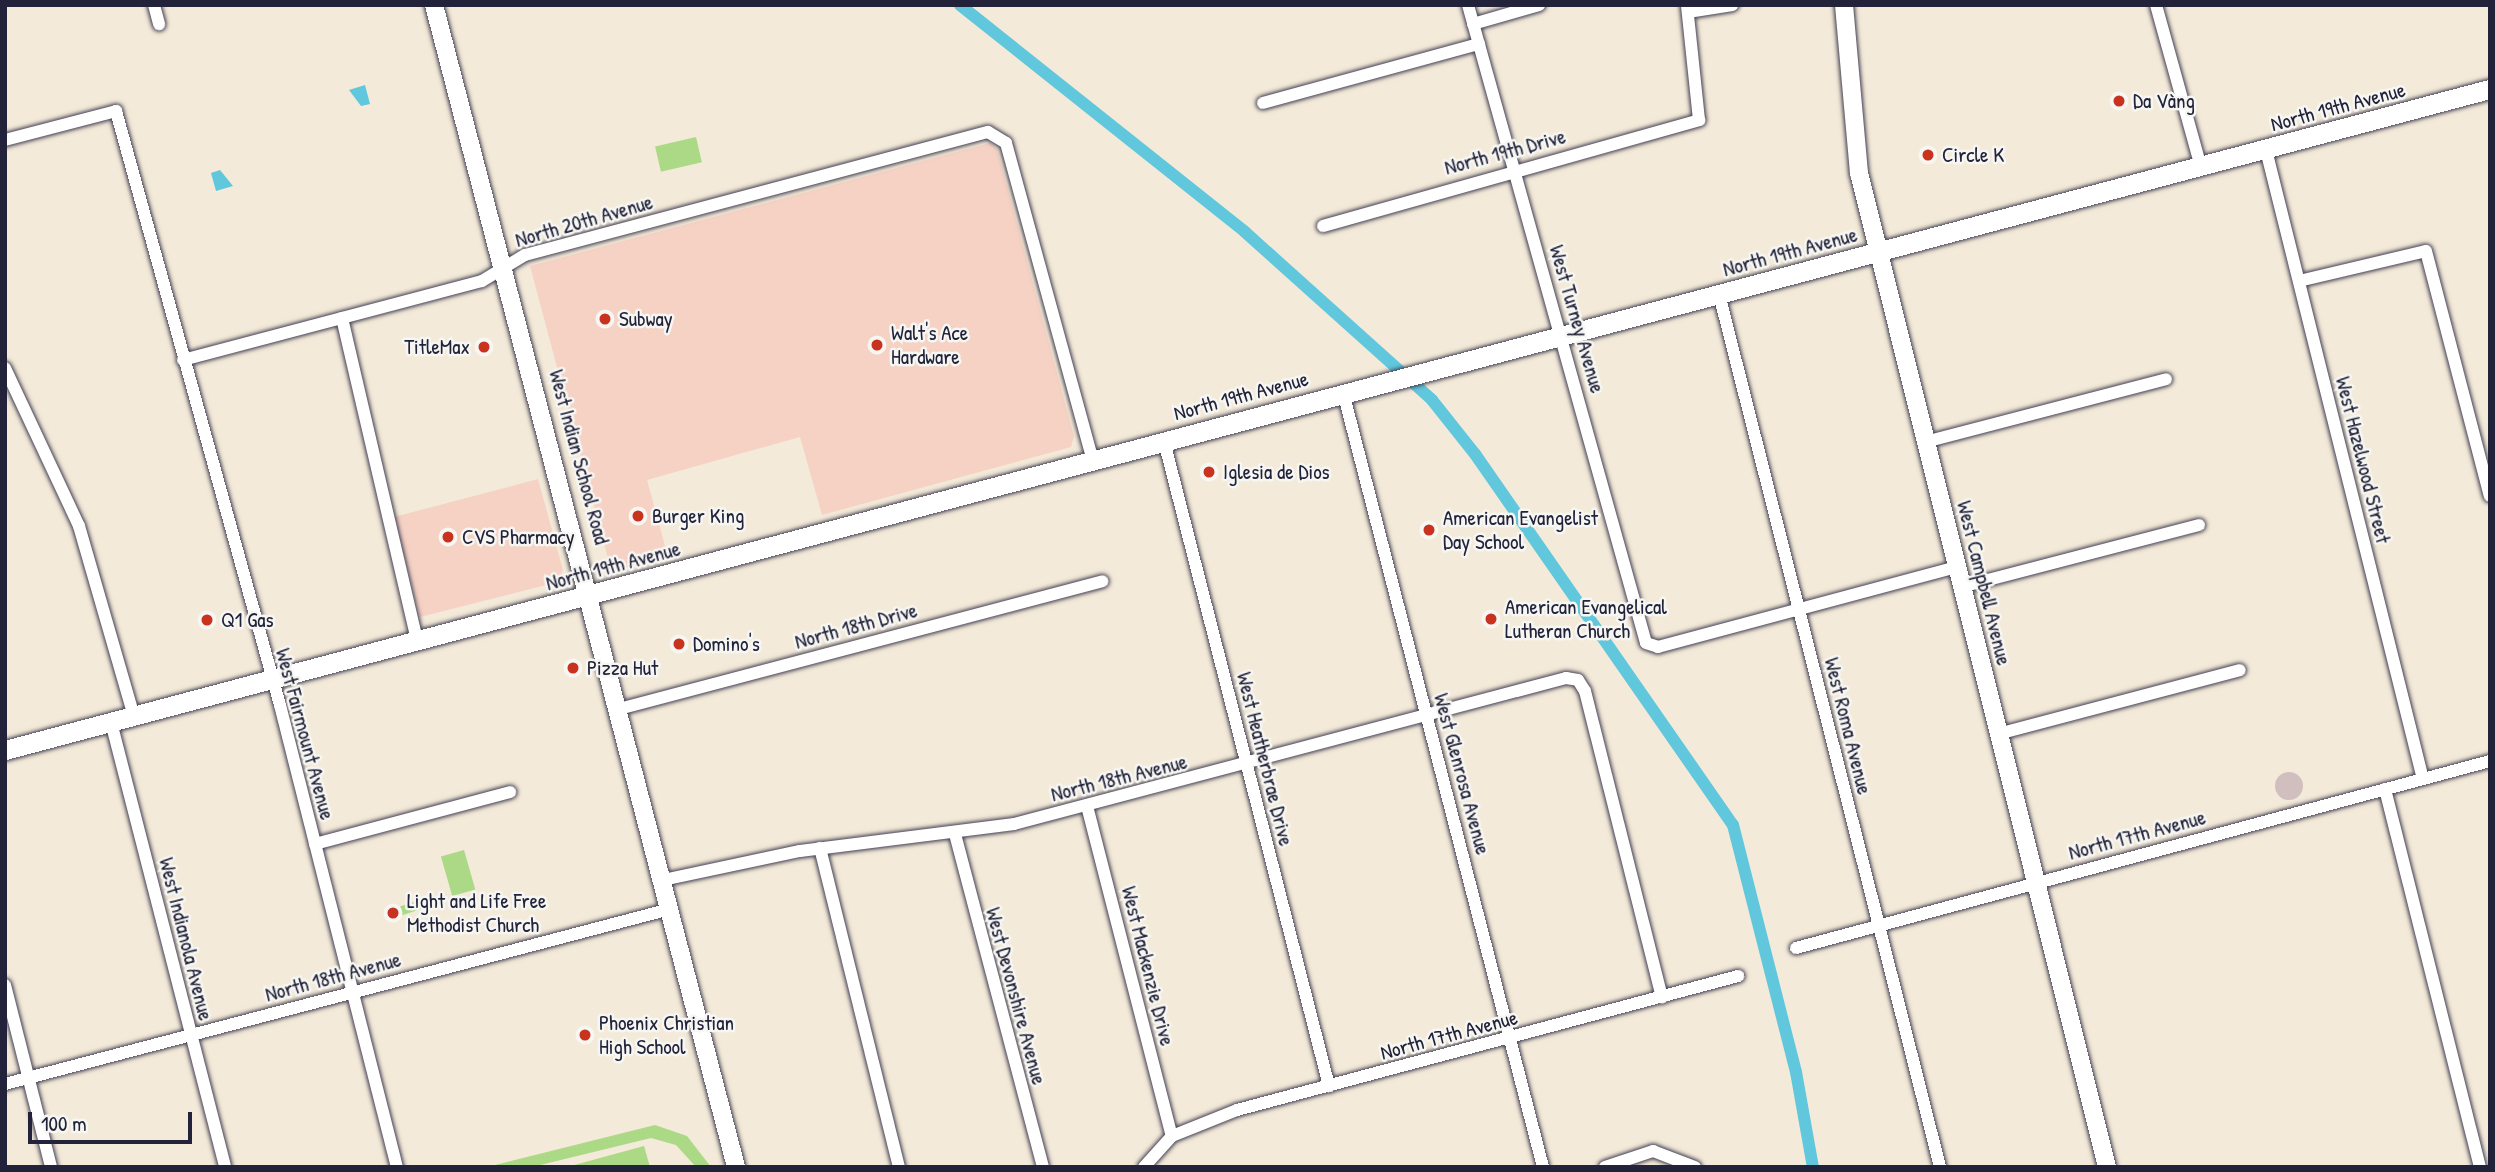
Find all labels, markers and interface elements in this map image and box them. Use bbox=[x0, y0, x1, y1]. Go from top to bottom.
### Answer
street label: North 19th Avenue bbox=[2268, 77, 2408, 137]
place label: Da Vàng bbox=[2133, 88, 2195, 114]
marker: Da Vàng bbox=[2111, 93, 2127, 109]
street label: North 19th Drive bbox=[1442, 124, 1568, 180]
place label: Circle K bbox=[1942, 142, 2004, 168]
marker: Circle K bbox=[1920, 147, 1936, 163]
street label: North 20th Avenue bbox=[512, 189, 656, 253]
street label: North 19th Avenue bbox=[1720, 222, 1860, 282]
street label: West Turney Avenue bbox=[1544, 242, 1610, 396]
place label: Subway bbox=[619, 306, 673, 332]
marker: Subway bbox=[597, 311, 613, 327]
place label: Walt's Ace Hardware bbox=[891, 320, 968, 370]
place label: TitleMax bbox=[404, 334, 470, 360]
marker: Walt's Ace Hardware bbox=[869, 337, 885, 353]
marker: TitleMax bbox=[476, 339, 492, 355]
street label: North 19th Avenue bbox=[1171, 366, 1311, 426]
street label: West Indian School Road bbox=[544, 367, 614, 547]
street label: West Hazelwood Street bbox=[2330, 374, 2396, 546]
place label: Iglesia de Dios bbox=[1223, 459, 1330, 485]
marker: Iglesia de Dios bbox=[1201, 464, 1217, 480]
street label: West Campbell Avenue bbox=[1951, 498, 2017, 668]
place label: Burger King bbox=[652, 503, 744, 529]
place label: American Evangelist Day School bbox=[1443, 505, 1598, 555]
marker: Burger King bbox=[630, 508, 646, 524]
marker: American Evangelist Day School bbox=[1421, 522, 1437, 538]
place label: CVS Pharmacy bbox=[462, 524, 575, 550]
marker: CVS Pharmacy bbox=[440, 529, 456, 545]
street label: North 19th Avenue bbox=[543, 536, 683, 596]
place label: American Evangelical Lutheran Church bbox=[1505, 594, 1667, 644]
street label: North 18th Drive bbox=[792, 598, 920, 654]
place label: Q1 Gas bbox=[221, 607, 274, 633]
marker: American Evangelical Lutheran Church bbox=[1483, 611, 1499, 627]
marker: Q1 Gas bbox=[199, 612, 215, 628]
place label: Domino's bbox=[693, 631, 760, 657]
marker: Domino's bbox=[671, 636, 687, 652]
street label: West Fairmount Avenue bbox=[270, 646, 340, 822]
place label: Pizza Hut bbox=[587, 655, 658, 681]
street label: West Roma Avenue bbox=[1819, 655, 1877, 797]
marker: Pizza Hut bbox=[565, 660, 581, 676]
street label: West Heatherbrae Drive bbox=[1231, 670, 1299, 848]
street label: West Glenrosa Avenue bbox=[1428, 691, 1496, 857]
street label: North 18th Avenue bbox=[1048, 749, 1190, 807]
street label: North 17th Avenue bbox=[2066, 805, 2208, 865]
street label: West Indianola Avenue bbox=[154, 855, 218, 1023]
street label: West Mackenzie Drive bbox=[1116, 884, 1180, 1048]
place label: Light and Life Free Methodist Church bbox=[407, 888, 546, 938]
marker: Light and Life Free Methodist Church bbox=[385, 905, 401, 921]
street label: West Devonshire Avenue bbox=[980, 905, 1052, 1087]
street label: North 18th Avenue bbox=[262, 947, 404, 1007]
street label: North 17th Avenue bbox=[1378, 1005, 1520, 1065]
place label: Phoenix Christian High School bbox=[599, 1010, 734, 1060]
marker: Phoenix Christian High School bbox=[577, 1027, 593, 1043]
scale bar bbox=[32, 1098, 196, 1142]
text: 100 m bbox=[41, 1109, 87, 1138]

